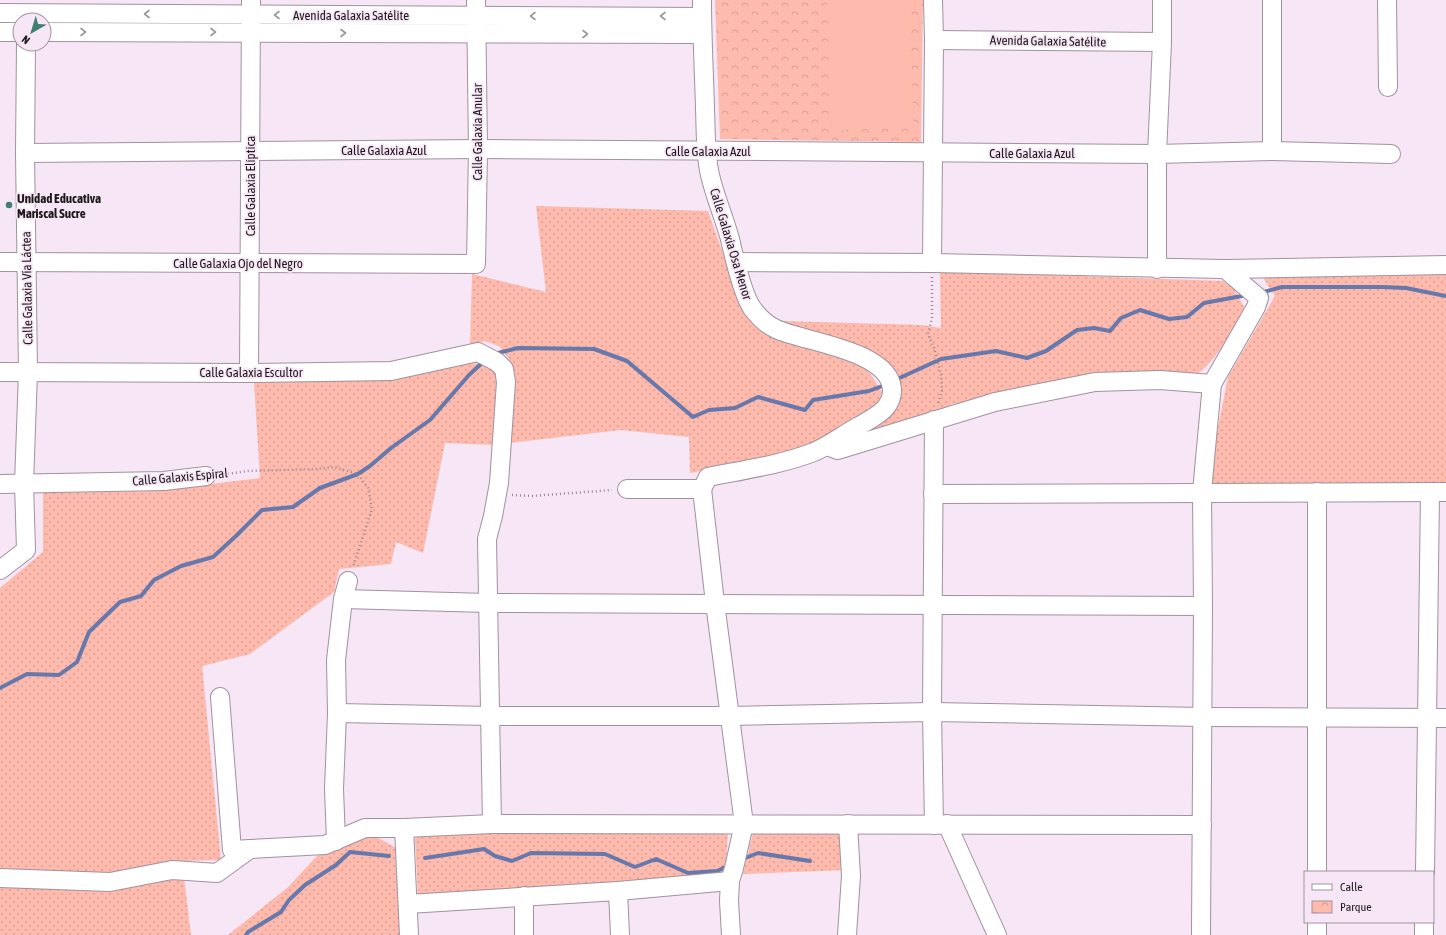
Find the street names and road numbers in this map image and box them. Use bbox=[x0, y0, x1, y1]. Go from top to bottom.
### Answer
street label: Avenida Galaxia Satélite bbox=[293, 8, 409, 23]
street label: Avenida Galaxia Satélite bbox=[990, 32, 1106, 50]
street label: Calle Galaxia Anular bbox=[470, 83, 485, 181]
street label: Calle Galaxia Elíptica bbox=[243, 136, 258, 236]
street label: Calle Galaxia Azul bbox=[341, 143, 427, 158]
street label: Calle Galaxia Azul bbox=[665, 144, 751, 159]
street label: Calle Galaxia Azul bbox=[989, 146, 1075, 161]
street label: Calle Galaxia Osa Menor bbox=[707, 186, 755, 302]
street label: Calle Galaxia Vía Láctea bbox=[19, 231, 35, 345]
street label: Calle Galaxia Ojo del Negro bbox=[173, 256, 303, 271]
street label: Calle Galaxia Escultor bbox=[199, 365, 303, 380]
street label: Calle Galaxis Espiral bbox=[132, 465, 229, 489]

